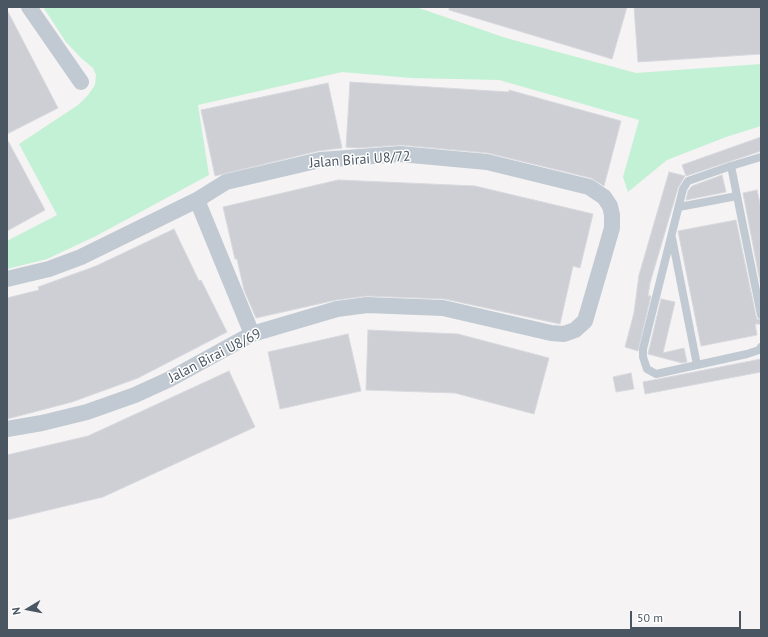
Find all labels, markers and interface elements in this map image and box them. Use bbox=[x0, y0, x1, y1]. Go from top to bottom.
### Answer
street label: Jalan Birai U8/72 bbox=[309, 148, 411, 172]
street label: Jalan Birai U8/69 bbox=[166, 325, 264, 387]
north arrow bbox=[8, 589, 48, 629]
scale bar bbox=[632, 603, 743, 629]
text: N bbox=[9, 606, 24, 616]
text: 50 m bbox=[637, 610, 663, 625]

